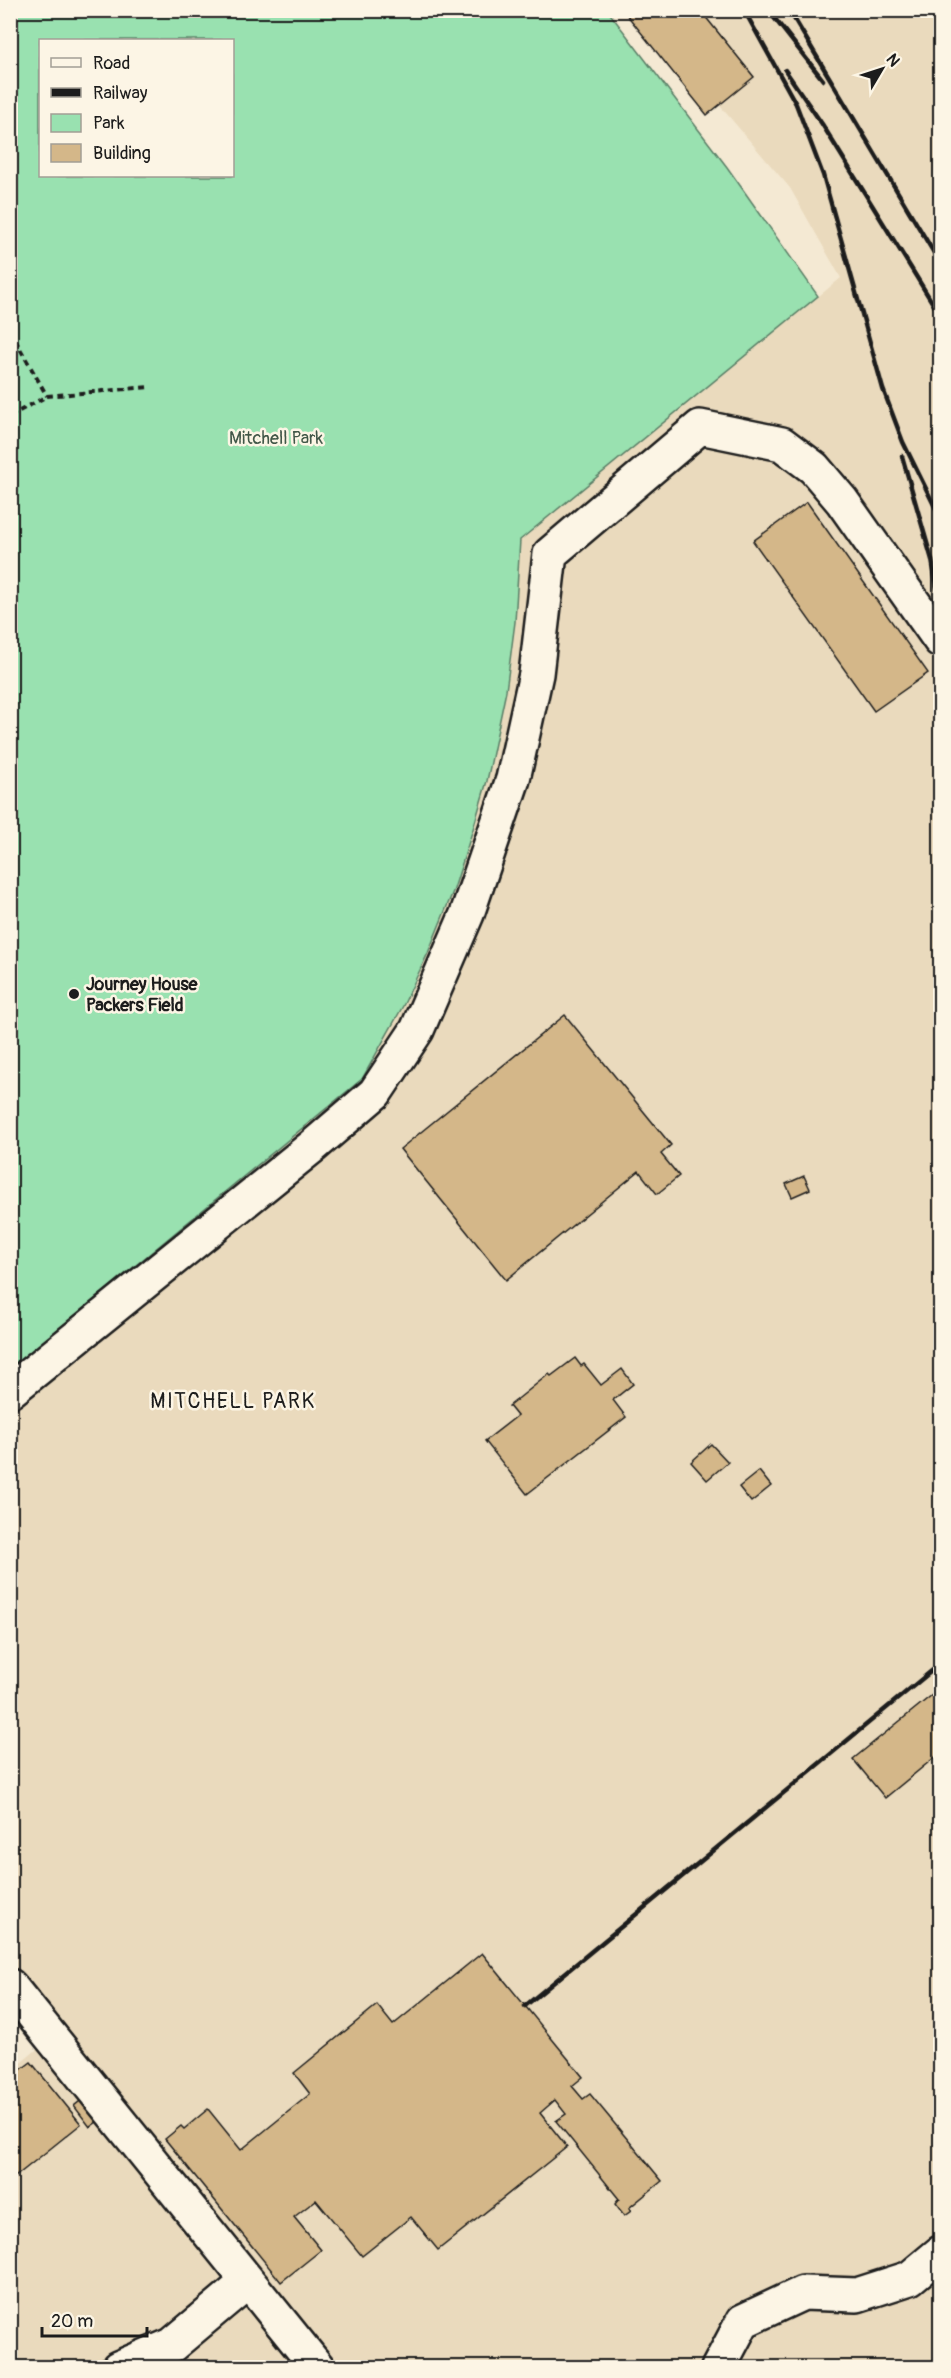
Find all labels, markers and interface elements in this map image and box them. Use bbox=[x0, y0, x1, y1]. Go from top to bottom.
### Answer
legend bbox=[39, 39, 234, 177]
north arrow bbox=[852, 39, 912, 99]
text: N bbox=[882, 50, 904, 71]
text: Road bbox=[93, 52, 130, 75]
text: Railway bbox=[93, 82, 148, 105]
text: Park bbox=[93, 112, 125, 135]
text: Building bbox=[93, 142, 151, 165]
park label: Mitchell Park bbox=[229, 427, 323, 450]
place label: Journey House Packers Field bbox=[86, 973, 199, 1017]
marker: Journey House Packers Field bbox=[67, 987, 81, 1001]
district label: MITCHELL PARK bbox=[150, 1388, 316, 1415]
scale bar bbox=[42, 2300, 147, 2338]
text: 20 m bbox=[51, 2310, 93, 2333]

